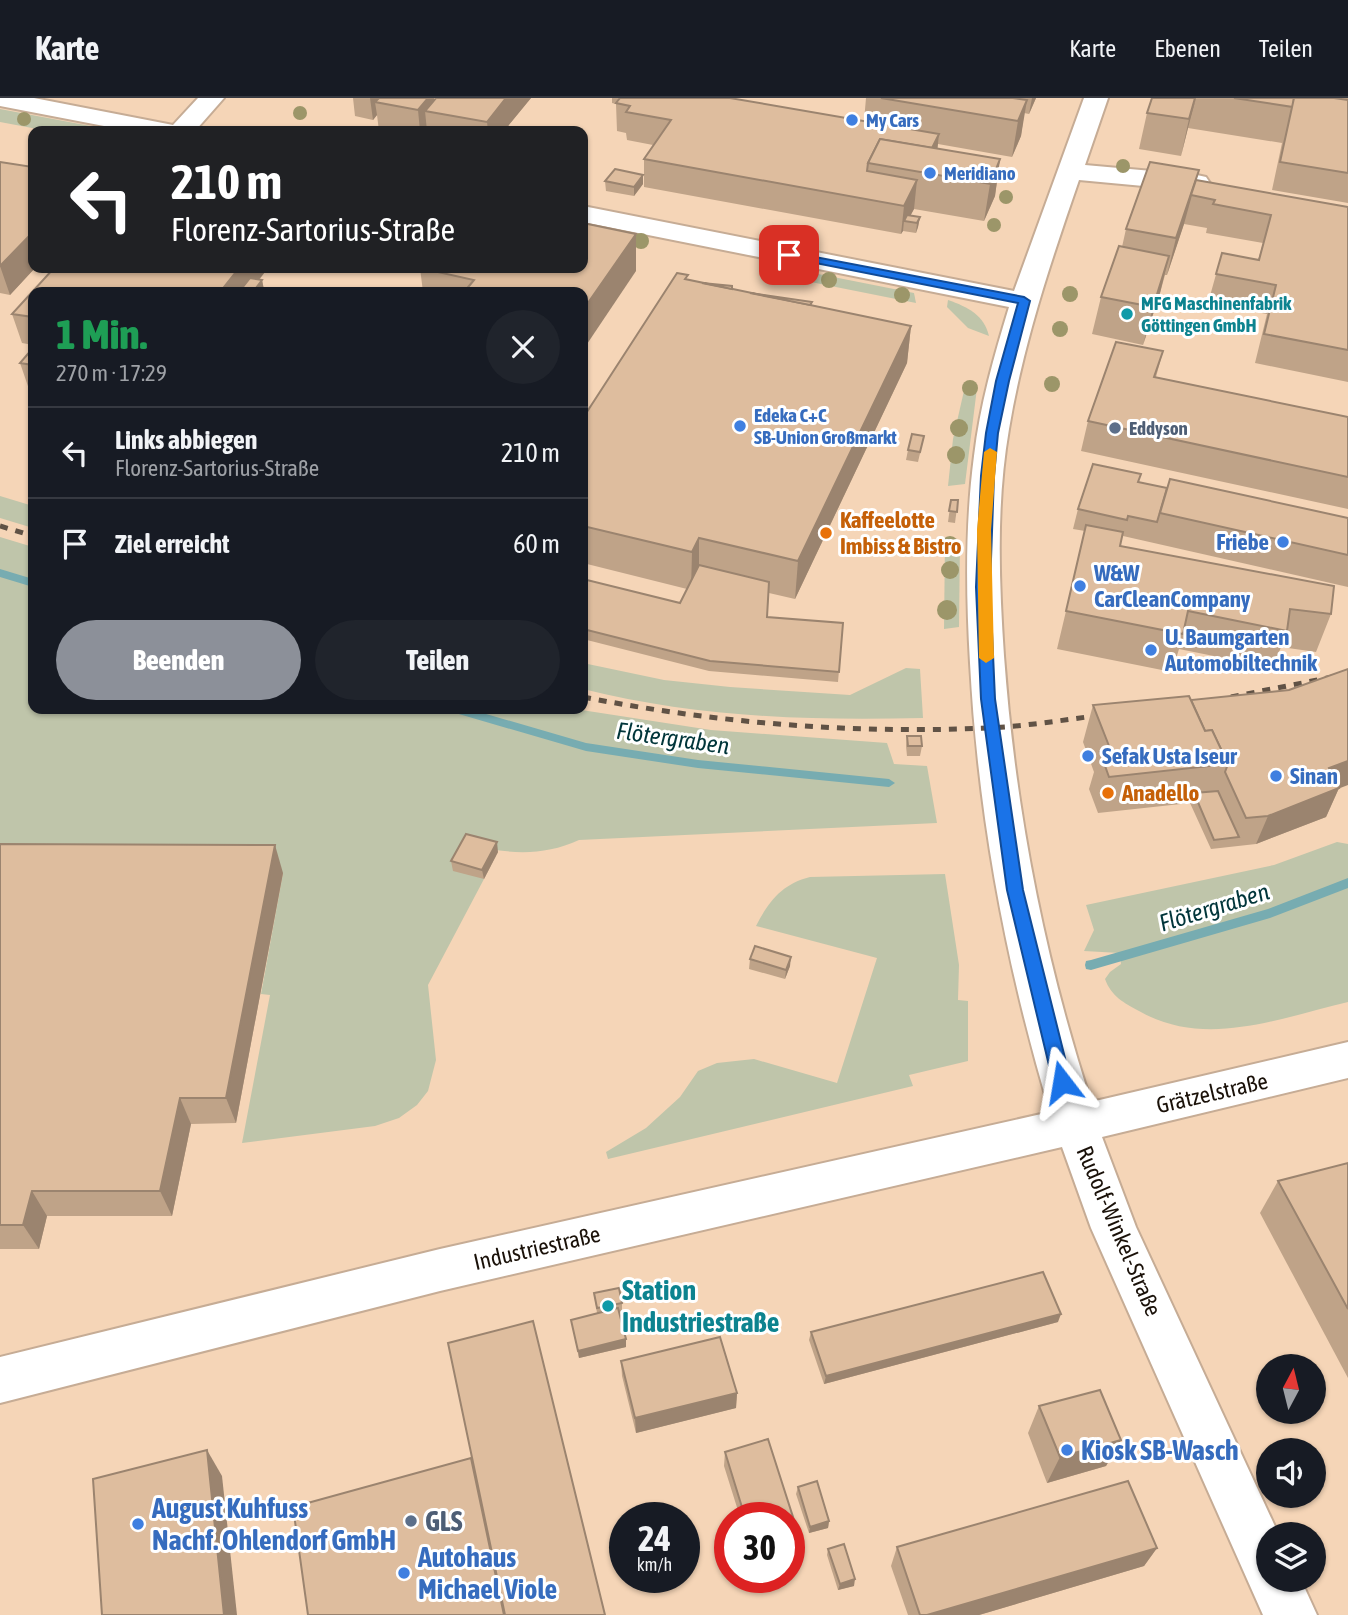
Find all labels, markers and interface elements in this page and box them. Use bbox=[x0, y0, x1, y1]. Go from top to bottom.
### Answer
text: Karte bbox=[35, 29, 99, 67]
text: Karte bbox=[1069, 35, 1116, 62]
text: Ebenen bbox=[1154, 35, 1221, 62]
text: Teilen bbox=[1259, 35, 1313, 62]
place label: My Cars bbox=[866, 109, 919, 131]
marker: My Cars bbox=[844, 112, 860, 128]
text: 210 m bbox=[171, 153, 282, 209]
icon: left bbox=[56, 154, 147, 245]
place label: Meridiano bbox=[944, 162, 1016, 184]
marker: Meridiano bbox=[922, 165, 938, 181]
text: Florenz-Sartorius-Straße bbox=[171, 211, 455, 248]
pin bbox=[759, 225, 819, 285]
icon: arrive bbox=[770, 236, 808, 274]
place label: MFG Maschinenfabrik Göttingen GmbH bbox=[1141, 292, 1292, 336]
marker: MFG Maschinenfabrik Göttingen GmbH bbox=[1119, 306, 1135, 322]
text: 1 Min. bbox=[56, 310, 147, 358]
button: close bbox=[486, 310, 560, 384]
text: 270 m · 17:29 bbox=[56, 360, 167, 386]
place label: Edeka C+C SB-Union Großmarkt bbox=[754, 404, 897, 448]
place label: Eddyson bbox=[1129, 417, 1188, 439]
marker: Edeka C+C SB-Union Großmarkt bbox=[732, 418, 748, 434]
marker: Eddyson bbox=[1107, 420, 1123, 436]
text: Links abbiegen bbox=[115, 425, 257, 455]
icon: left bbox=[56, 434, 94, 472]
text: 210 m bbox=[501, 438, 560, 468]
text: Florenz-Sartorius-Straße bbox=[115, 455, 319, 481]
place label: Kaffeelotte Imbiss & Bistro bbox=[840, 507, 962, 559]
icon: arrive bbox=[56, 525, 94, 563]
marker: Kaffeelotte Imbiss & Bistro bbox=[818, 525, 834, 541]
text: Ziel erreicht bbox=[115, 529, 230, 559]
text: 60 m bbox=[513, 529, 560, 559]
place label: Friebe bbox=[1216, 529, 1269, 555]
marker: Friebe bbox=[1275, 534, 1291, 550]
place label: W&W CarCleanCompany bbox=[1093, 560, 1251, 612]
marker: W&W CarCleanCompany bbox=[1072, 578, 1088, 594]
button: Beenden bbox=[56, 620, 301, 700]
button: Teilen bbox=[315, 620, 560, 700]
place label: U. Baumgarten Automobiltechnik bbox=[1164, 624, 1318, 676]
marker: U. Baumgarten Automobiltechnik bbox=[1143, 642, 1159, 658]
water label: Flötergraben bbox=[615, 717, 731, 759]
place label: Sefak Usta Iseur bbox=[1102, 743, 1238, 769]
marker: Sefak Usta Iseur bbox=[1080, 748, 1096, 764]
place label: Sinan bbox=[1290, 763, 1338, 789]
marker: Sinan bbox=[1268, 768, 1284, 784]
place label: Anadello bbox=[1121, 780, 1199, 806]
marker: Anadello bbox=[1100, 785, 1116, 801]
water label: Flötergraben bbox=[1156, 877, 1273, 937]
position arrow bbox=[1025, 1045, 1099, 1119]
street label: Grätzelstraße bbox=[1154, 1068, 1270, 1118]
street label: Rudolf-Winkel-Straße bbox=[1071, 1142, 1167, 1320]
street label: Industriestraße bbox=[471, 1221, 603, 1275]
place label: Station Industriestraße bbox=[622, 1274, 779, 1338]
marker: Station Industriestraße bbox=[600, 1298, 616, 1314]
north arrow bbox=[1256, 1354, 1326, 1424]
map controls bbox=[1256, 1354, 1326, 1592]
place label: Kiosk SB-Wasch bbox=[1081, 1434, 1239, 1466]
button: sound bbox=[1256, 1438, 1326, 1508]
marker: Kiosk SB-Wasch bbox=[1059, 1442, 1075, 1458]
place label: August Kuhfuss Nachf. Ohlendorf GmbH bbox=[151, 1492, 396, 1556]
speed limit sign: 30 bbox=[714, 1502, 805, 1593]
place label: GLS bbox=[425, 1505, 463, 1537]
marker: GLS bbox=[403, 1513, 419, 1529]
marker: August Kuhfuss Nachf. Ohlendorf GmbH bbox=[130, 1516, 146, 1532]
text: 24 bbox=[638, 1518, 671, 1558]
button: layers bbox=[1256, 1522, 1326, 1592]
place label: Autohaus Michael Viole bbox=[417, 1541, 557, 1605]
text: km/h bbox=[637, 1554, 672, 1575]
marker: Autohaus Michael Viole bbox=[396, 1565, 412, 1581]

